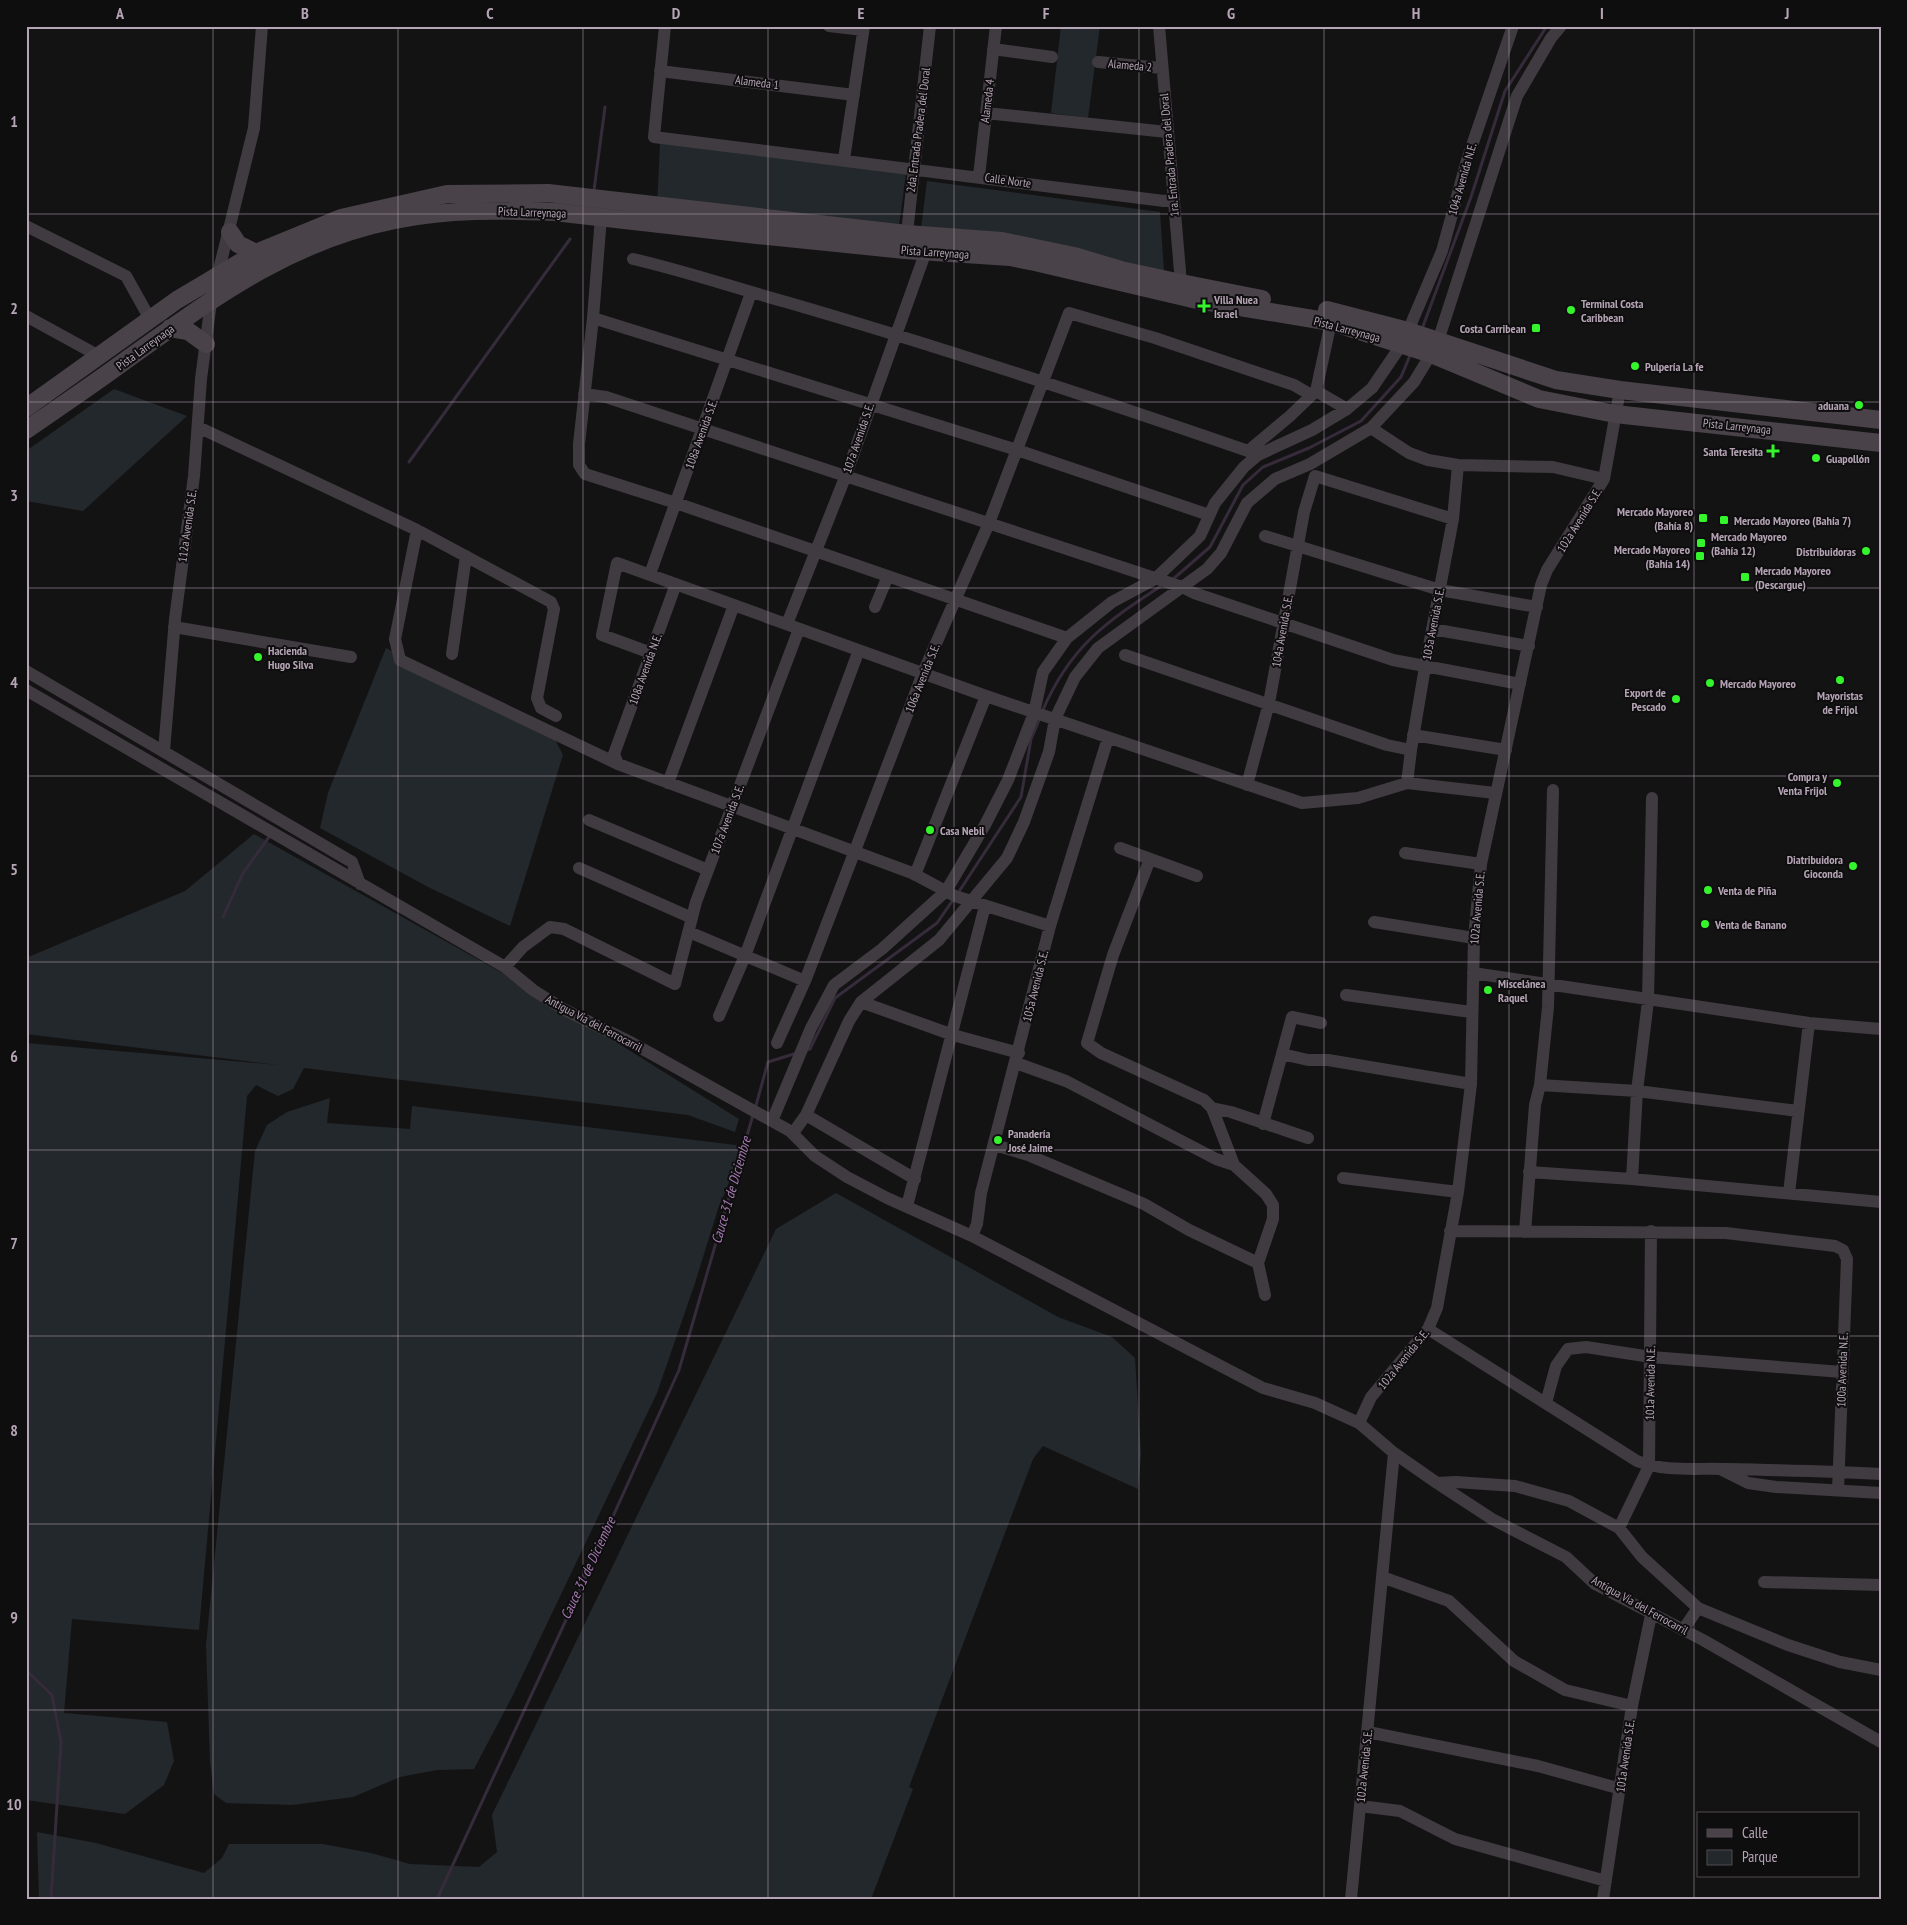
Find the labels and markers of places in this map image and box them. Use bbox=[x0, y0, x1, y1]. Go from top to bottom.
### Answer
place label: Villa Nuea Israel bbox=[1213, 292, 1258, 321]
place label: Terminal Costa Caribbean bbox=[1581, 296, 1643, 325]
marker: Villa Nuea Israel bbox=[1198, 300, 1210, 312]
marker: Terminal Costa Caribbean bbox=[1565, 304, 1577, 316]
place label: Costa Carribean bbox=[1460, 321, 1526, 336]
marker: Costa Carribean bbox=[1530, 322, 1542, 334]
place label: Pulpería La fe bbox=[1645, 359, 1704, 374]
marker: Pulpería La fe bbox=[1629, 360, 1641, 372]
place label: aduana bbox=[1818, 398, 1849, 413]
marker: aduana bbox=[1853, 399, 1865, 411]
place label: Santa Teresita bbox=[1703, 444, 1763, 459]
marker: Santa Teresita bbox=[1767, 445, 1779, 457]
place label: Guapollón bbox=[1826, 451, 1870, 466]
marker: Guapollón bbox=[1810, 452, 1822, 464]
place label: Mercado Mayoreo (Bahía 8) bbox=[1617, 504, 1694, 533]
marker: Mercado Mayoreo (Bahía 8) bbox=[1697, 512, 1709, 524]
place label: Mercado Mayoreo (Bahía 7) bbox=[1734, 513, 1851, 528]
marker: Mercado Mayoreo (Bahía 7) bbox=[1718, 514, 1730, 526]
place label: Mercado Mayoreo (Bahía 12) bbox=[1711, 529, 1788, 558]
marker: Mercado Mayoreo (Bahía 12) bbox=[1695, 537, 1707, 549]
place label: Mercado Mayoreo (Bahía 14) bbox=[1614, 542, 1691, 571]
place label: Distribuidoras bbox=[1796, 544, 1856, 559]
marker: Distribuidoras bbox=[1860, 545, 1872, 557]
marker: Mercado Mayoreo (Bahía 14) bbox=[1694, 550, 1706, 562]
place label: Mercado Mayoreo (Descargue) bbox=[1755, 563, 1832, 592]
marker: Mercado Mayoreo (Descargue) bbox=[1739, 571, 1751, 583]
place label: Hacienda Hugo Silva bbox=[268, 643, 314, 672]
marker: Hacienda Hugo Silva bbox=[252, 651, 264, 663]
marker: Mayoristas de Frijol bbox=[1834, 674, 1846, 686]
place label: Mercado Mayoreo bbox=[1720, 676, 1797, 691]
marker: Mercado Mayoreo bbox=[1704, 677, 1716, 689]
place label: Export de Pescado bbox=[1625, 685, 1667, 714]
place label: Mayoristas de Frijol bbox=[1817, 688, 1863, 717]
marker: Export de Pescado bbox=[1670, 693, 1682, 705]
place label: Compra y Venta Frijol bbox=[1777, 769, 1827, 798]
marker: Compra y Venta Frijol bbox=[1831, 777, 1843, 789]
place label: Casa Nebil bbox=[940, 823, 985, 838]
marker: Casa Nebil bbox=[924, 824, 936, 836]
place label: Diatribuidora Gioconda bbox=[1787, 852, 1843, 881]
marker: Diatribuidora Gioconda bbox=[1847, 860, 1859, 872]
place label: Venta de Piña bbox=[1717, 883, 1776, 898]
marker: Venta de Piña bbox=[1702, 884, 1714, 896]
place label: Venta de Banano bbox=[1714, 917, 1787, 932]
marker: Venta de Banano bbox=[1699, 918, 1711, 930]
place label: Miscelánea Raquel bbox=[1498, 976, 1545, 1005]
marker: Miscelánea Raquel bbox=[1482, 984, 1494, 996]
place label: Panadería José Jaime bbox=[1007, 1126, 1053, 1155]
marker: Panadería José Jaime bbox=[992, 1134, 1004, 1146]

